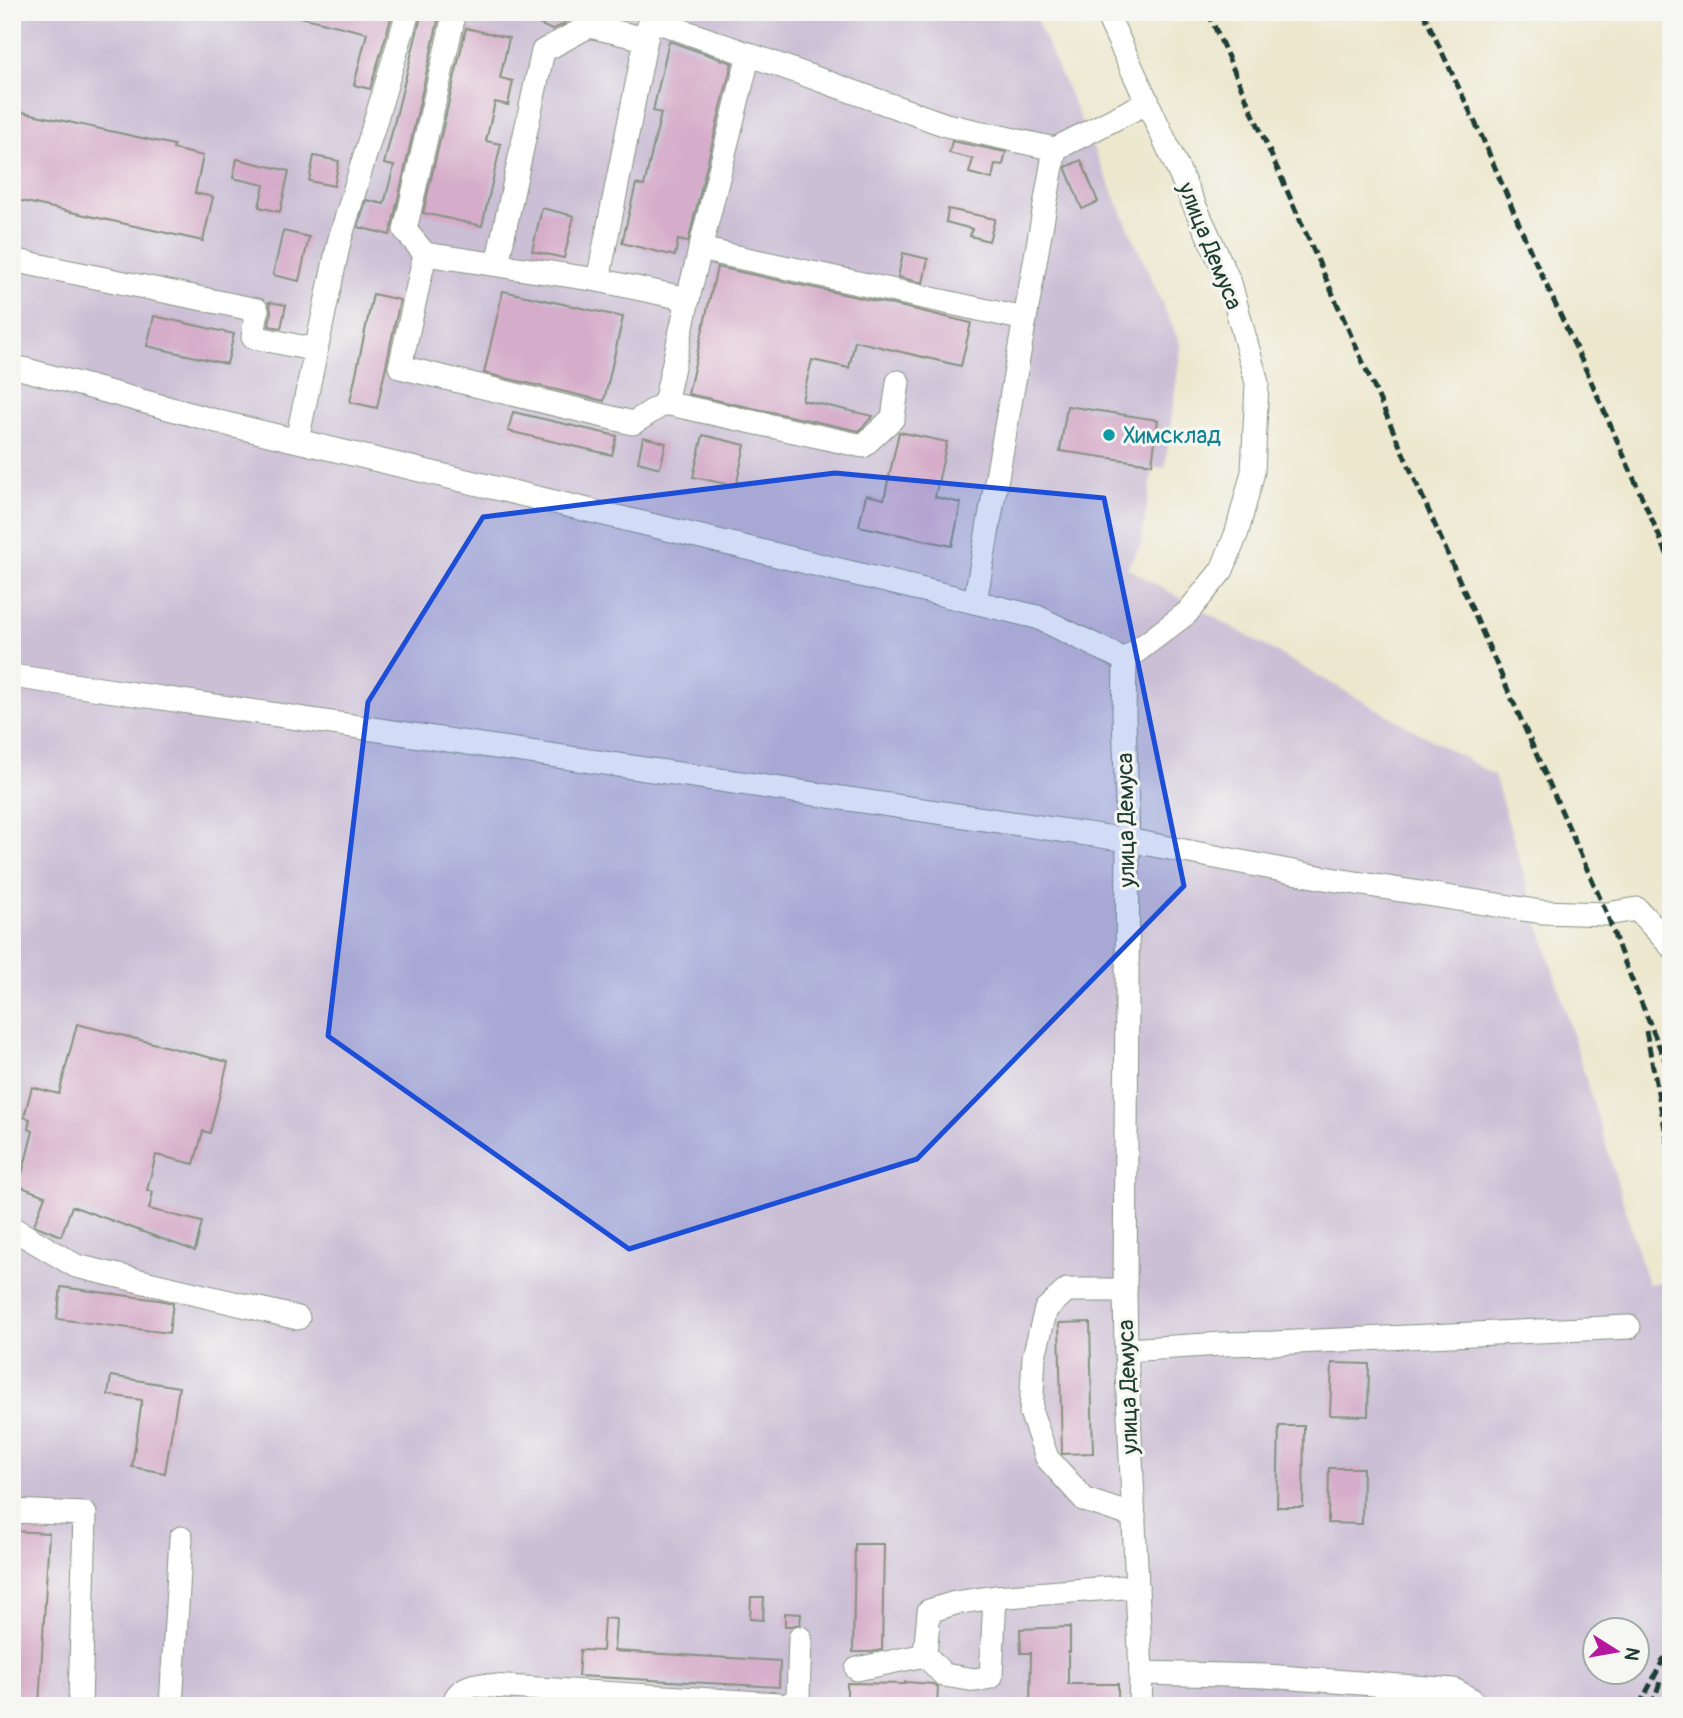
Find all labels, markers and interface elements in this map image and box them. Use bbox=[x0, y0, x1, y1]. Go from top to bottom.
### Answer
street label: улица Демуса bbox=[1171, 177, 1249, 314]
place label: Химсклад bbox=[1123, 421, 1221, 450]
marker: Химсклад bbox=[1101, 427, 1117, 443]
street label: улица Демуса bbox=[1110, 752, 1142, 889]
street label: улица Демуса bbox=[1111, 1319, 1145, 1456]
north arrow bbox=[1582, 1616, 1652, 1686]
text: N bbox=[1619, 1645, 1645, 1663]

